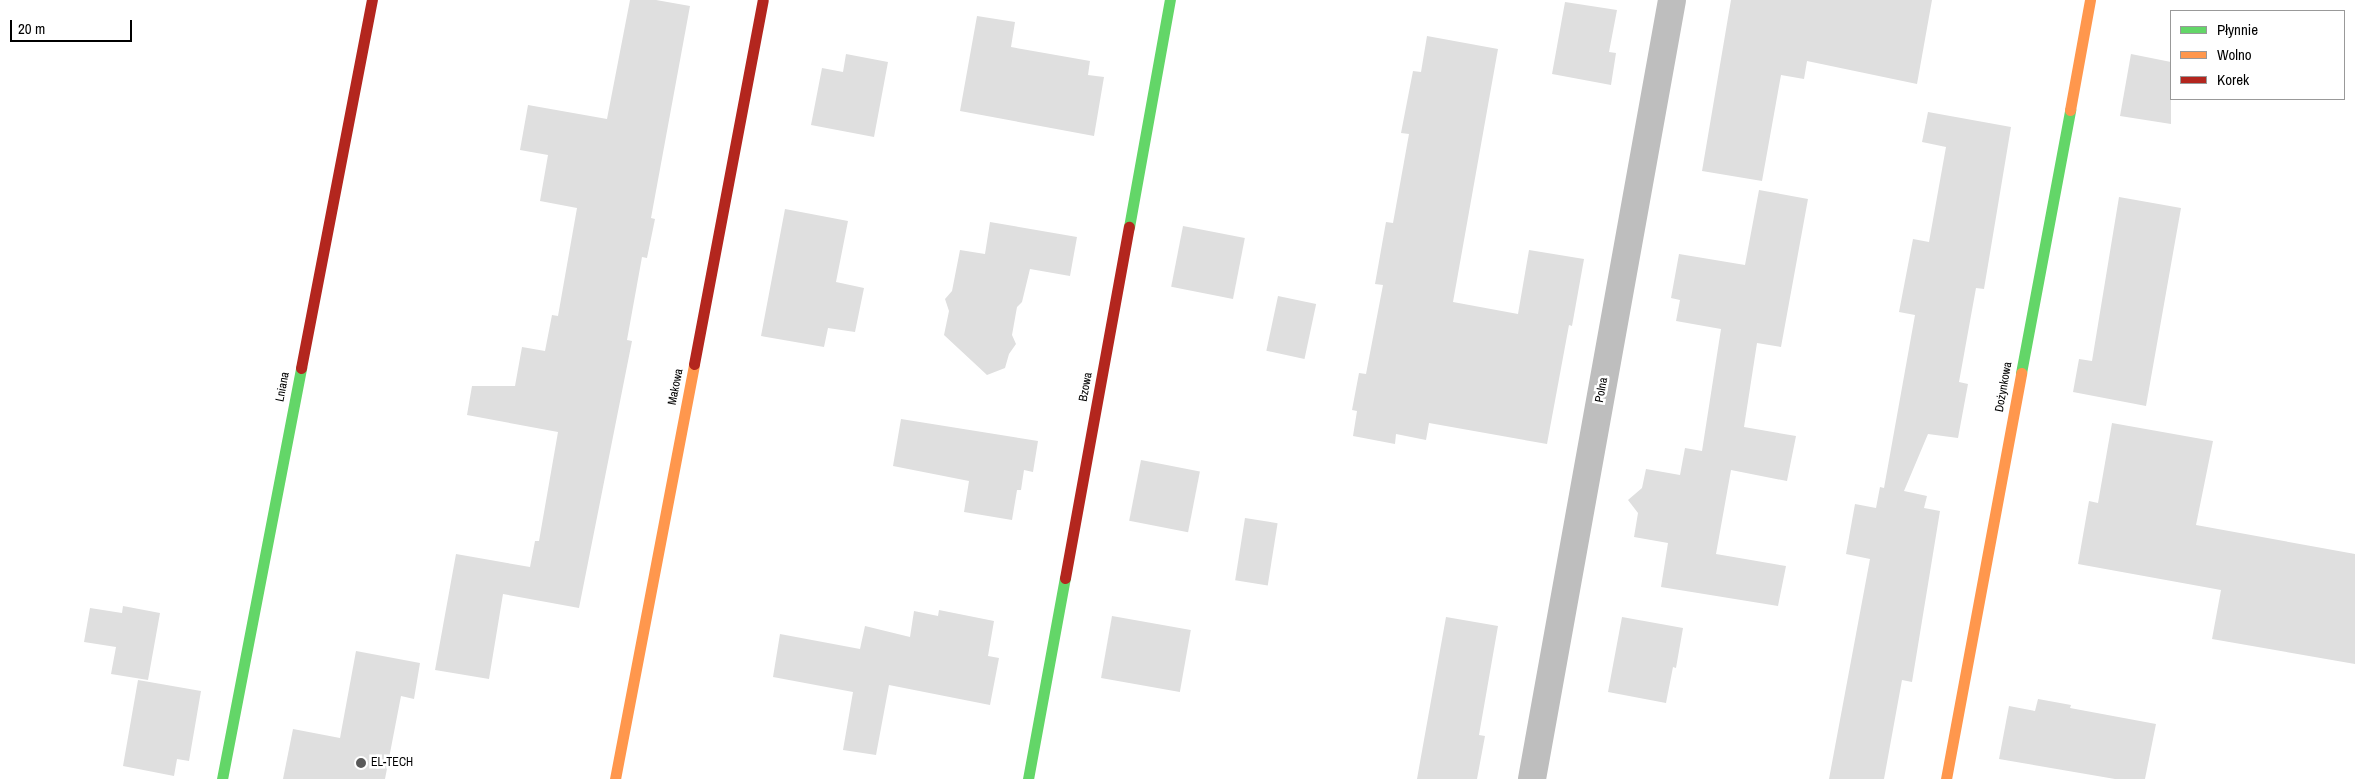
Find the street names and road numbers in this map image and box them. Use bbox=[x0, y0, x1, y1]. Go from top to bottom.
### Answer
street label: Dożynkowa bbox=[1992, 361, 2016, 413]
street label: Makowa bbox=[665, 368, 687, 406]
street label: Lniana bbox=[273, 371, 293, 403]
street label: Bzowa bbox=[1076, 371, 1096, 403]
street label: Polna bbox=[1593, 376, 1611, 404]

